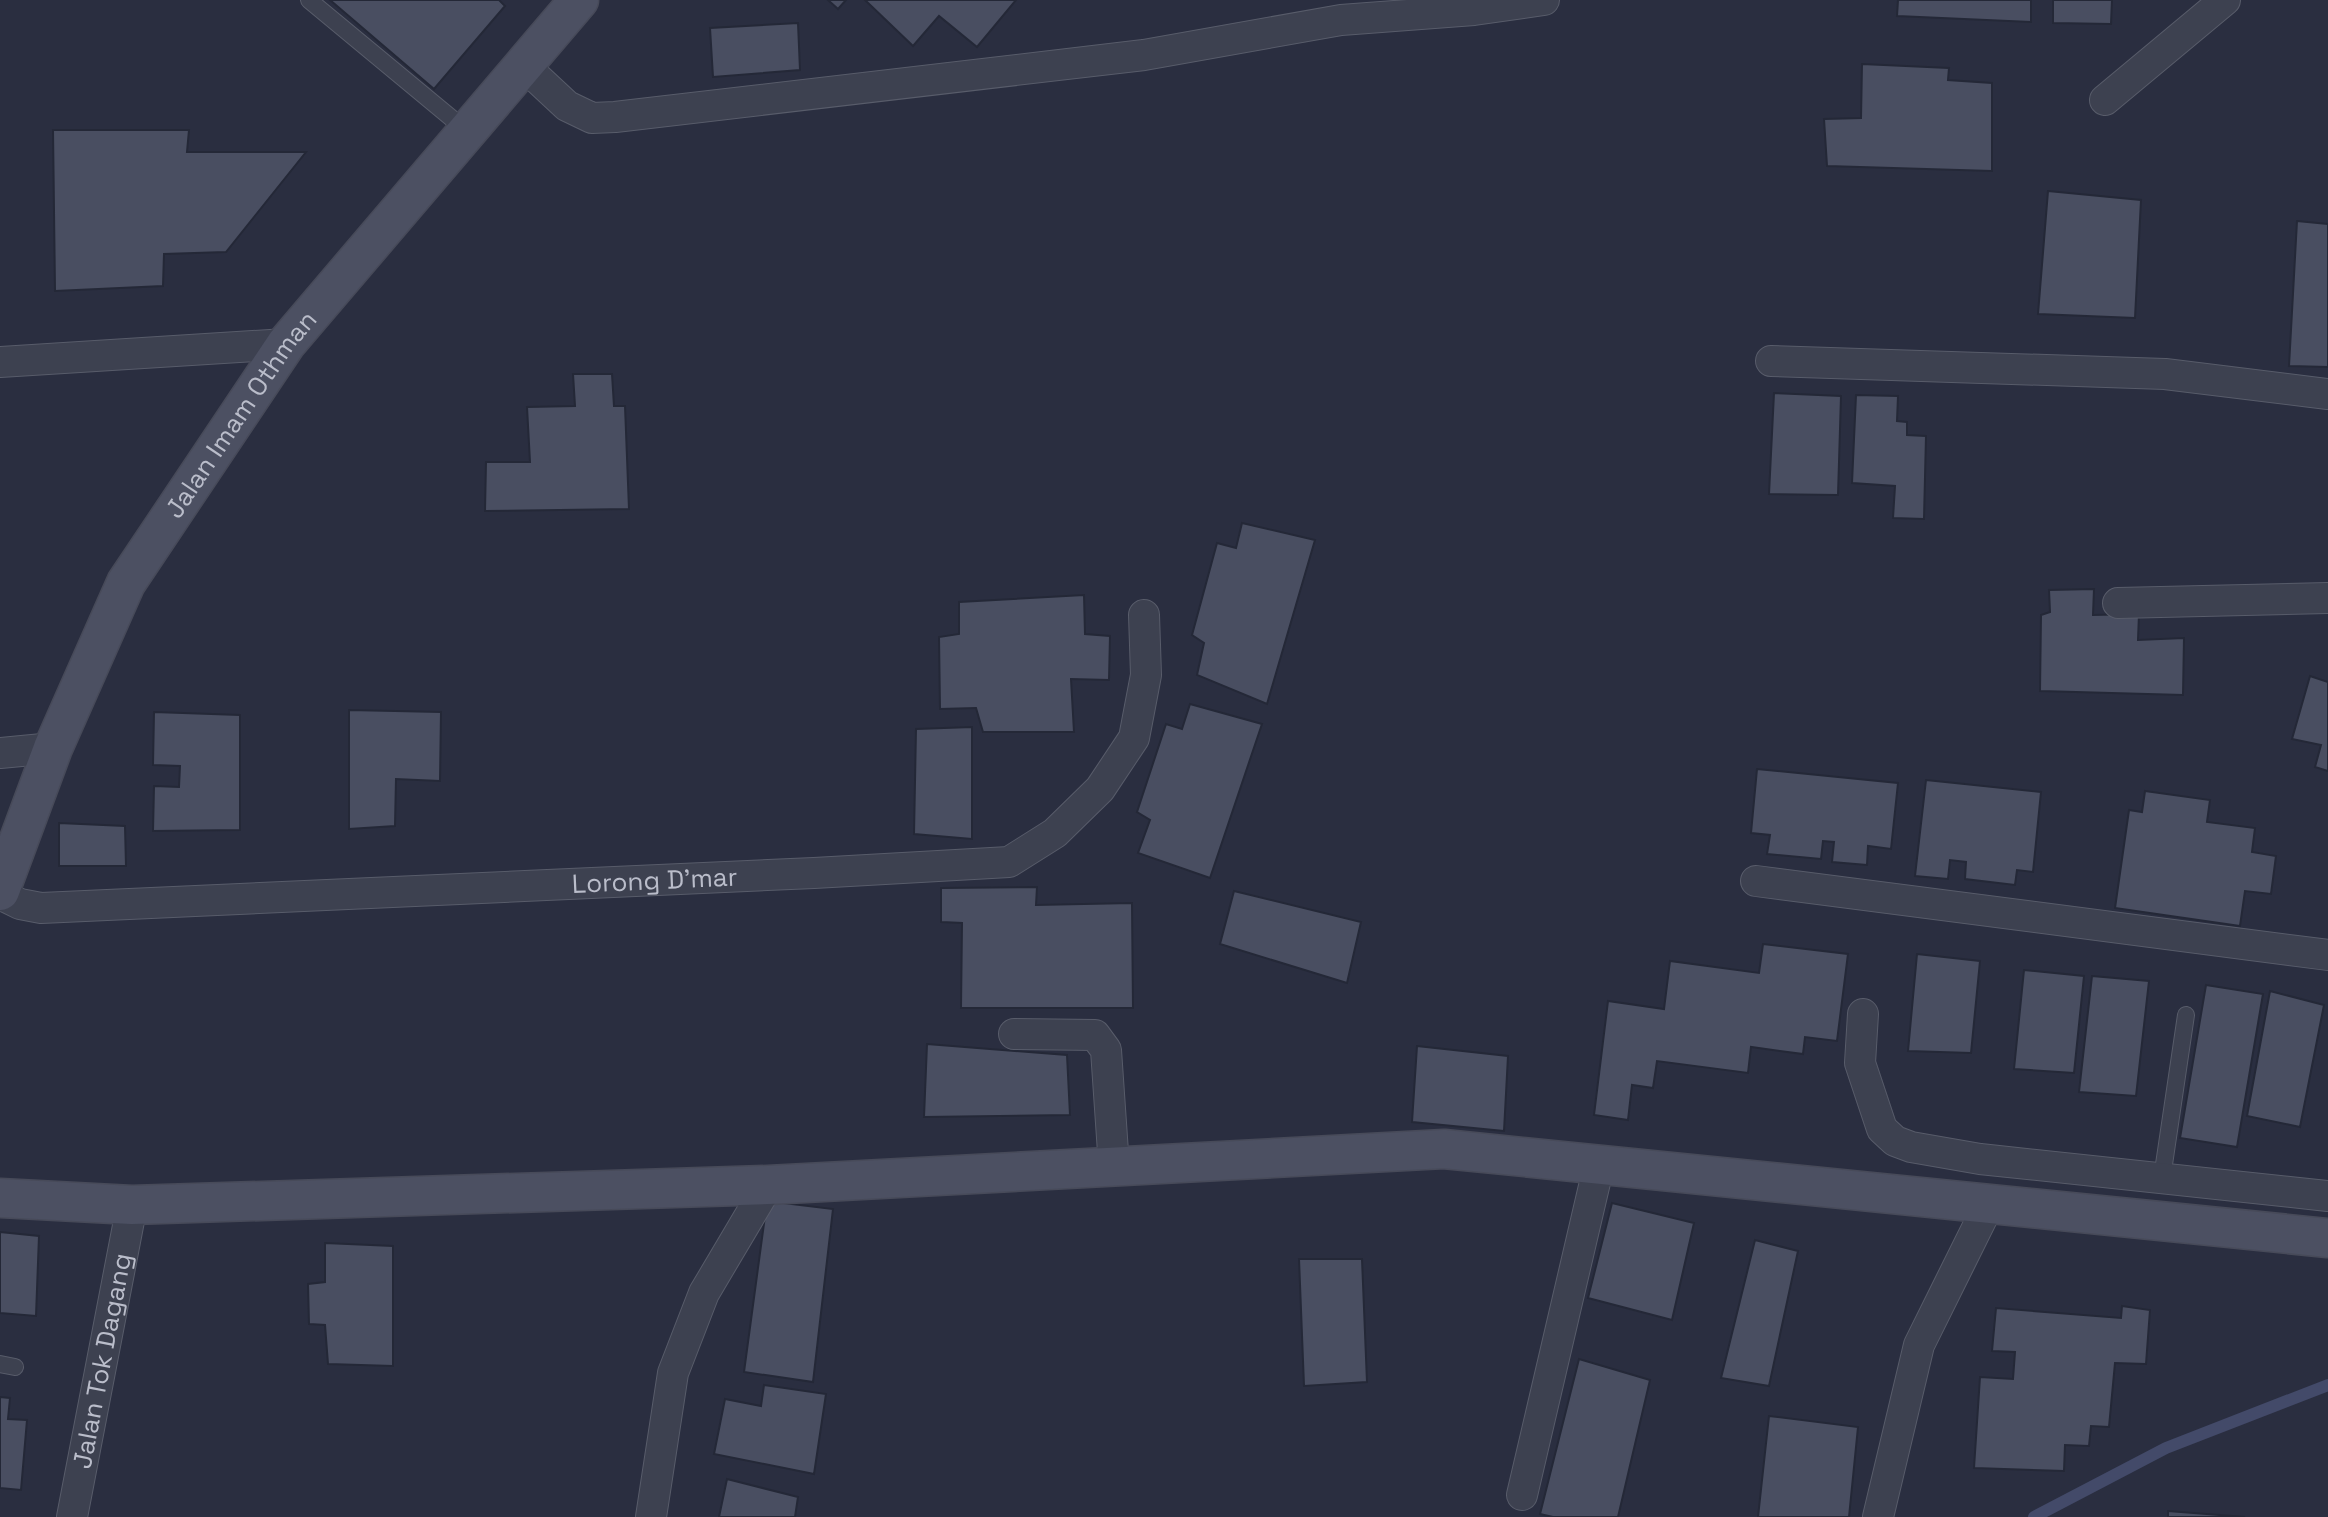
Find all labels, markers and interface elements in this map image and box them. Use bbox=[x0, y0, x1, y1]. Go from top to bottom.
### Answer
street label: Jalan Imam Othman bbox=[157, 303, 324, 525]
street label: Lorong D'mar bbox=[571, 859, 738, 901]
street label: Jalan Tok Dagang bbox=[65, 1250, 139, 1471]

